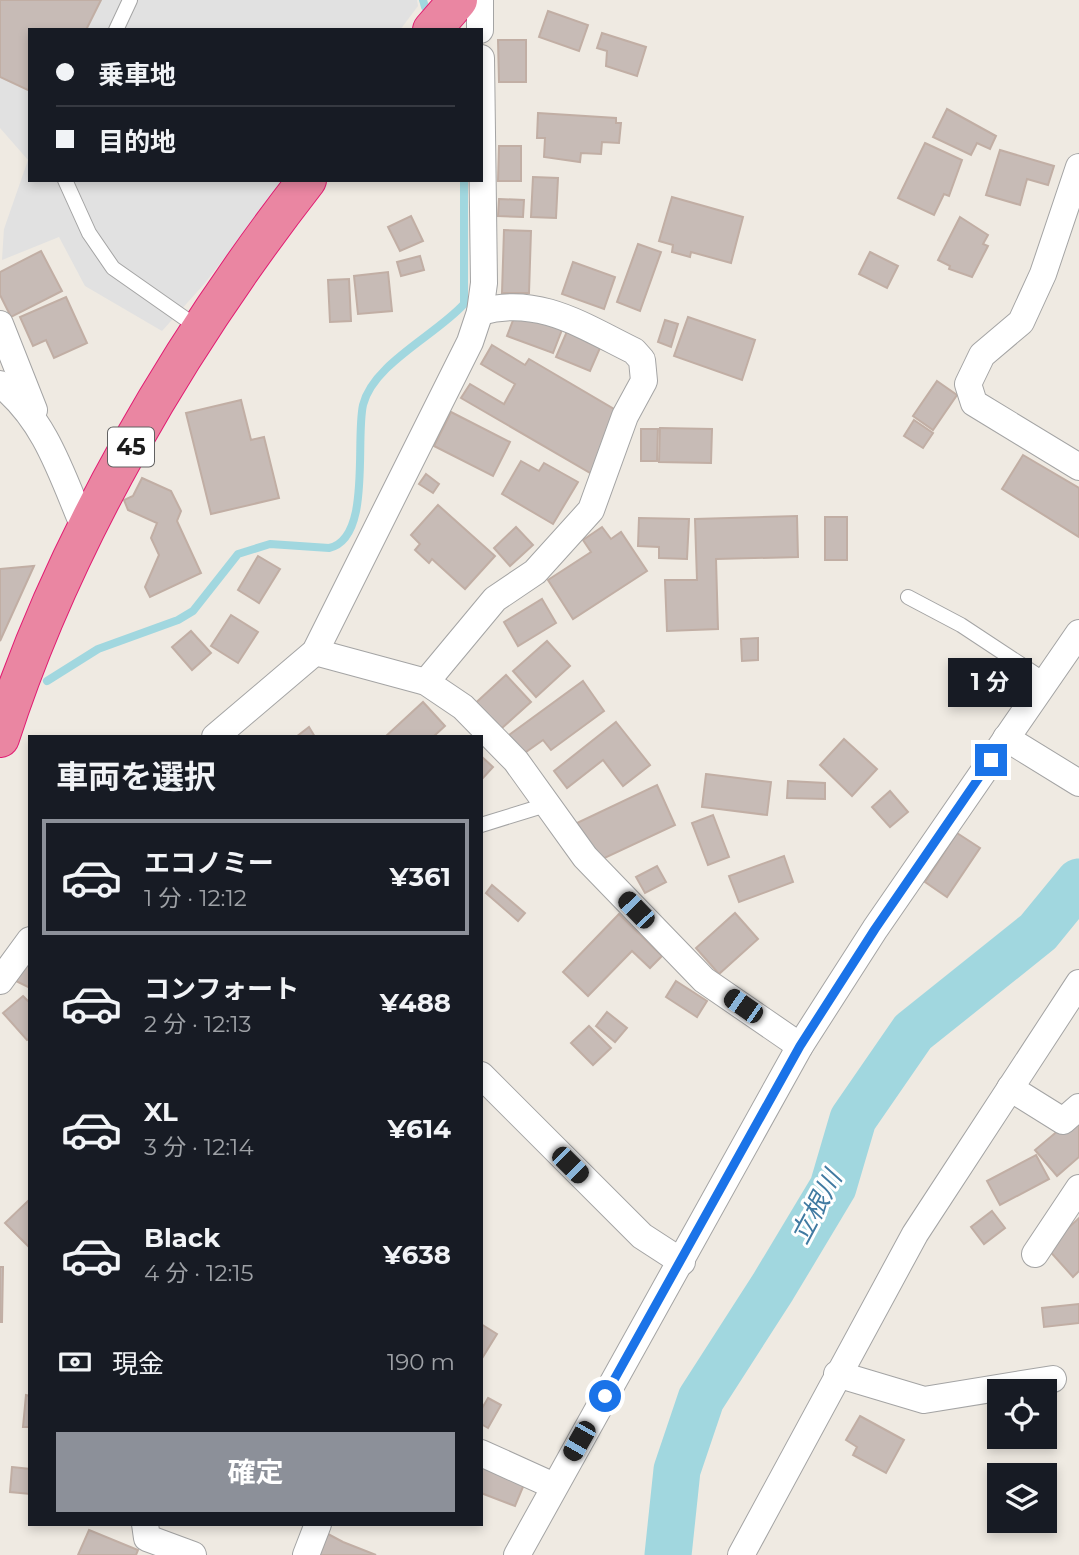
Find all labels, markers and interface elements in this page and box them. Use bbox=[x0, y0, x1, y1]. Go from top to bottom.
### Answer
text: 乗車地 bbox=[98, 59, 176, 91]
text: 目的地 bbox=[98, 126, 176, 158]
road number: 45 bbox=[108, 428, 154, 466]
callout: 1 分 bbox=[949, 658, 1033, 708]
text: 1 分 bbox=[971, 668, 1009, 696]
route end bbox=[975, 744, 1007, 776]
text: 車両を選択 bbox=[56, 757, 216, 796]
icon: car bbox=[60, 846, 123, 909]
text: エコノミー bbox=[144, 847, 274, 879]
text: ¥361 bbox=[389, 861, 451, 893]
text: 1 分 · 12:12 bbox=[144, 884, 247, 912]
car bbox=[614, 888, 659, 932]
icon: car bbox=[60, 972, 123, 1035]
text: コンフォート bbox=[144, 973, 299, 1005]
car bbox=[720, 985, 767, 1027]
text: ¥488 bbox=[380, 987, 451, 1019]
text: 2 分 · 12:13 bbox=[144, 1010, 251, 1038]
text: XL bbox=[144, 1096, 178, 1128]
icon: car bbox=[60, 1098, 123, 1161]
text: ¥614 bbox=[388, 1113, 451, 1145]
text: 3 分 · 12:14 bbox=[144, 1133, 254, 1161]
car bbox=[548, 1143, 593, 1187]
water label: 立根川 bbox=[784, 1162, 850, 1249]
text: Black bbox=[144, 1222, 220, 1254]
icon: car bbox=[60, 1224, 123, 1287]
text: ¥638 bbox=[383, 1239, 451, 1271]
text: 4 分 · 12:15 bbox=[144, 1259, 254, 1287]
icon: cash bbox=[56, 1343, 94, 1381]
text: 現金 bbox=[112, 1348, 164, 1380]
text: 190 m bbox=[387, 1348, 455, 1376]
map controls bbox=[987, 1379, 1057, 1533]
button: locate bbox=[987, 1379, 1057, 1449]
route start bbox=[589, 1380, 621, 1412]
car bbox=[560, 1418, 599, 1464]
button: 確定 bbox=[56, 1432, 455, 1512]
button: layers bbox=[987, 1463, 1057, 1533]

